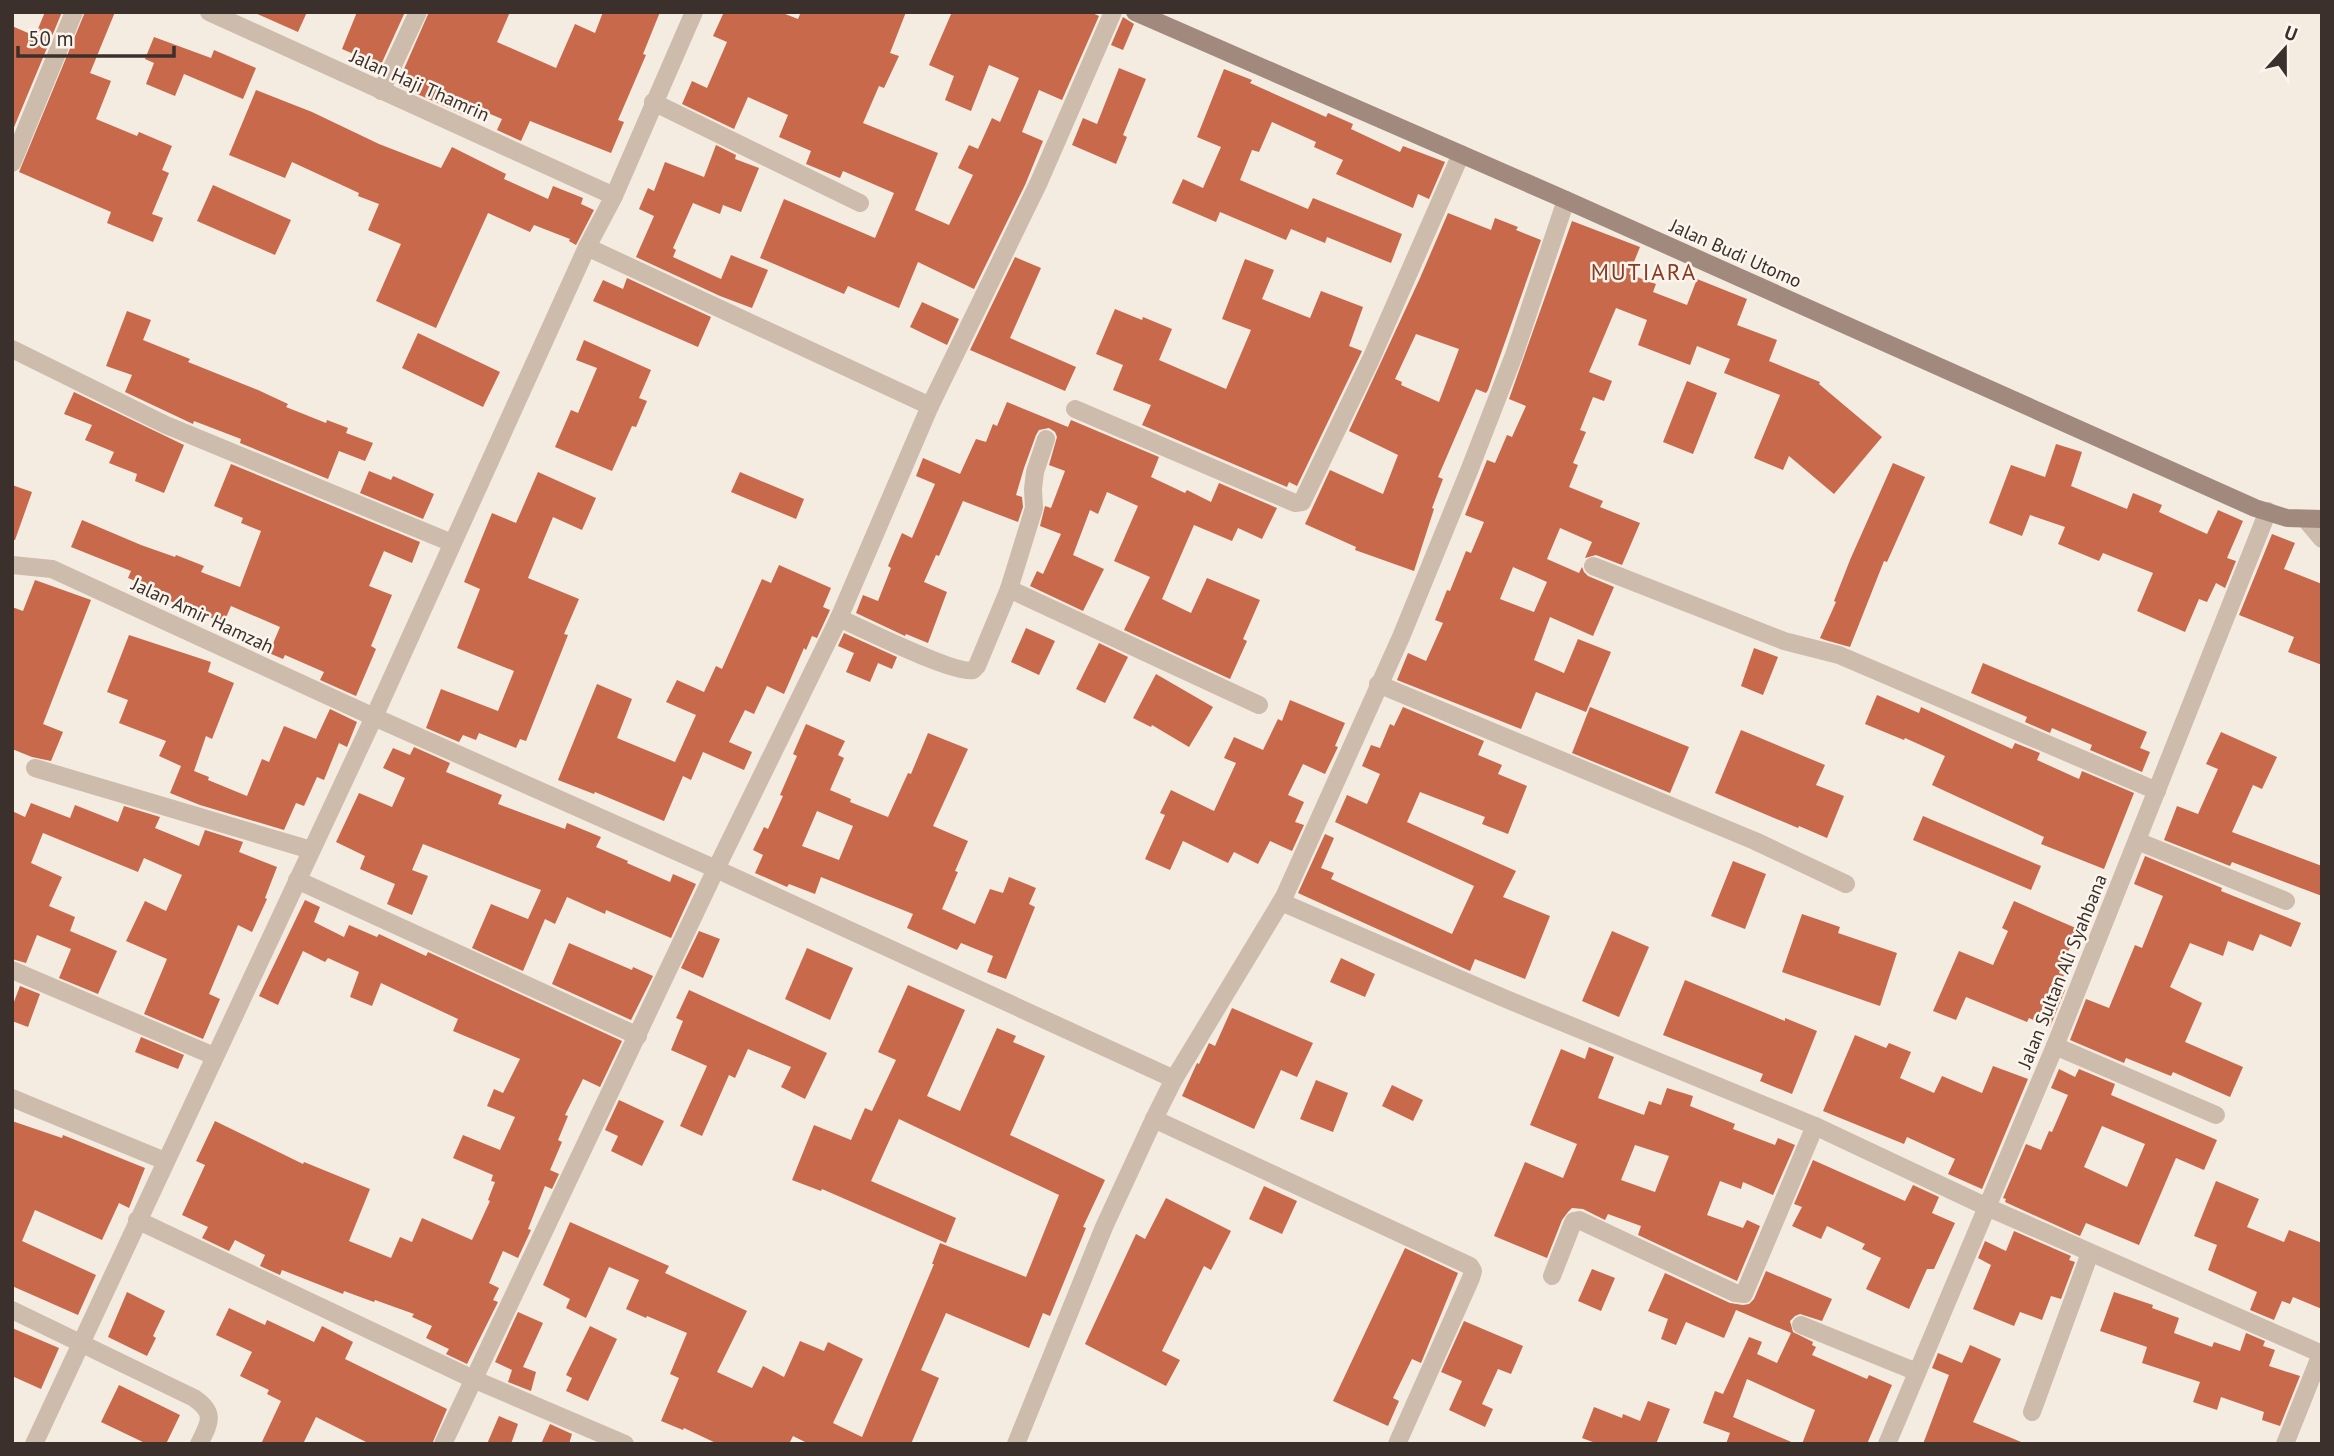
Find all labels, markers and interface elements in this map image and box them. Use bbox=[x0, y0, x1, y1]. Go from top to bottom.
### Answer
scale bar bbox=[18, 14, 173, 58]
north arrow bbox=[2250, 14, 2320, 84]
text: U bbox=[2281, 20, 2301, 46]
text: 50 m bbox=[28, 25, 74, 52]
street label: Jalan Haji Thamrin bbox=[346, 43, 493, 126]
street label: Jalan Budi Utomo bbox=[1666, 213, 1806, 293]
district label: MUTIARA bbox=[1591, 257, 1697, 286]
street label: Jalan Amir Hamzah bbox=[127, 571, 278, 658]
street label: Jalan Sultan Ali Syahbana bbox=[2012, 870, 2112, 1072]

